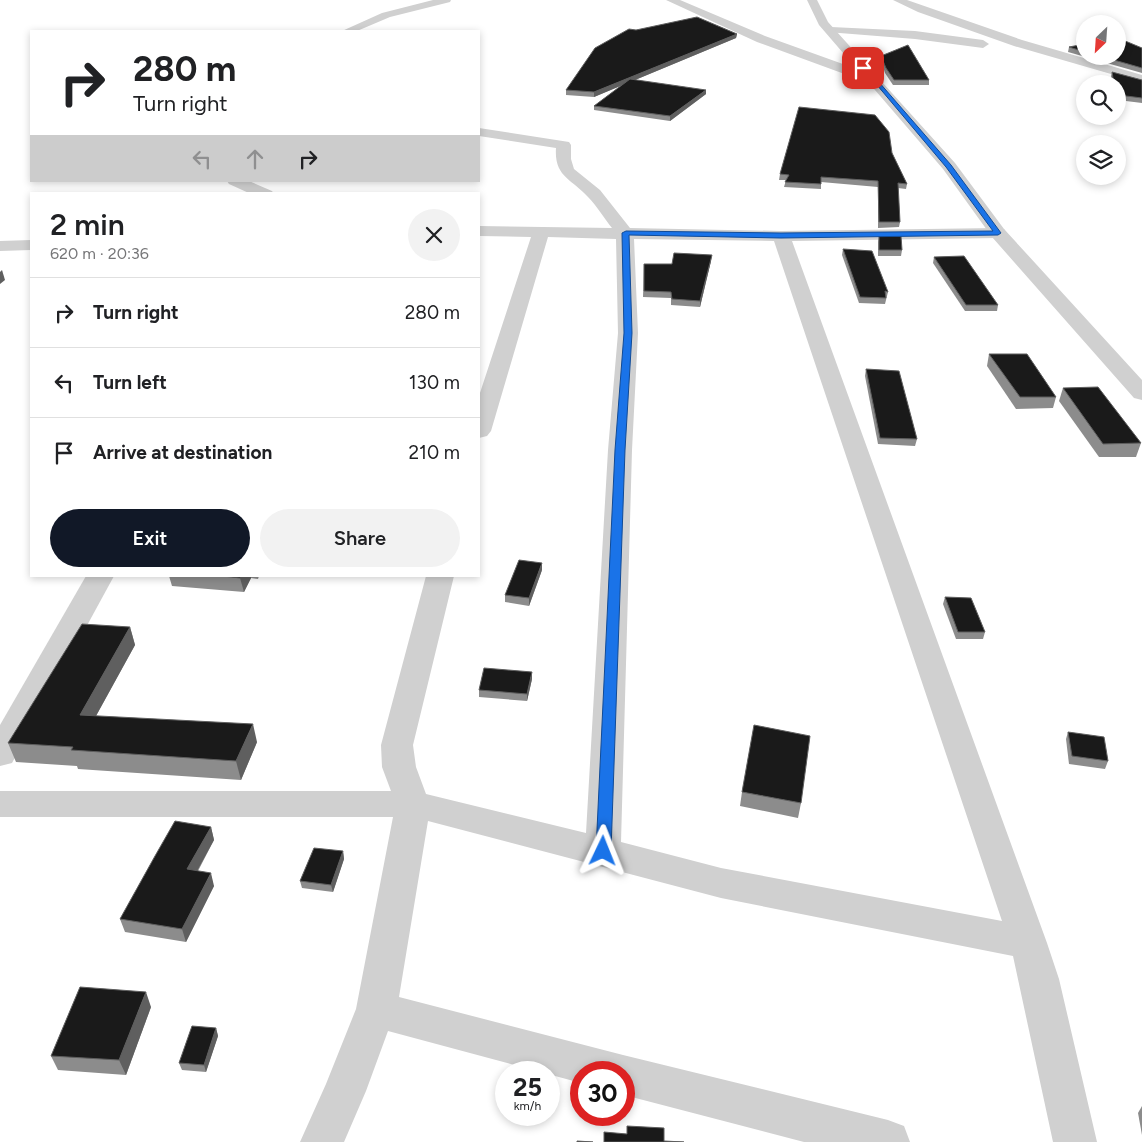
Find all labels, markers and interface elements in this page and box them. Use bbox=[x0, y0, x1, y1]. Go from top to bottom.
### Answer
north arrow bbox=[1076, 15, 1126, 65]
map controls bbox=[1076, 15, 1126, 185]
pin bbox=[842, 47, 884, 89]
text: 280 m bbox=[133, 48, 236, 90]
icon: right bbox=[50, 50, 115, 115]
icon: arrive bbox=[849, 54, 877, 82]
button: search bbox=[1076, 75, 1126, 125]
text: Turn right bbox=[133, 90, 228, 117]
button: layers bbox=[1076, 135, 1126, 185]
icon: left bbox=[188, 145, 216, 173]
icon: ahead bbox=[241, 145, 269, 173]
icon: right bbox=[294, 145, 322, 173]
text: 2 min bbox=[50, 206, 125, 243]
button: close bbox=[408, 209, 460, 261]
text: 620 m · 20:36 bbox=[50, 244, 149, 263]
icon: right bbox=[50, 299, 78, 327]
text: Turn right bbox=[93, 301, 179, 324]
text: 280 m bbox=[405, 301, 460, 324]
icon: left bbox=[50, 369, 78, 397]
text: Turn left bbox=[93, 371, 167, 394]
text: 130 m bbox=[409, 371, 460, 394]
icon: arrive bbox=[50, 439, 78, 467]
text: Arrive at destination bbox=[93, 441, 272, 464]
text: 210 m bbox=[408, 441, 460, 464]
button: Exit bbox=[50, 509, 250, 567]
button: Share bbox=[260, 509, 460, 567]
position arrow bbox=[576, 824, 628, 876]
speed limit sign: 30 bbox=[570, 1061, 635, 1126]
text: 25 bbox=[513, 1072, 542, 1102]
text: km/h bbox=[514, 1099, 541, 1113]

